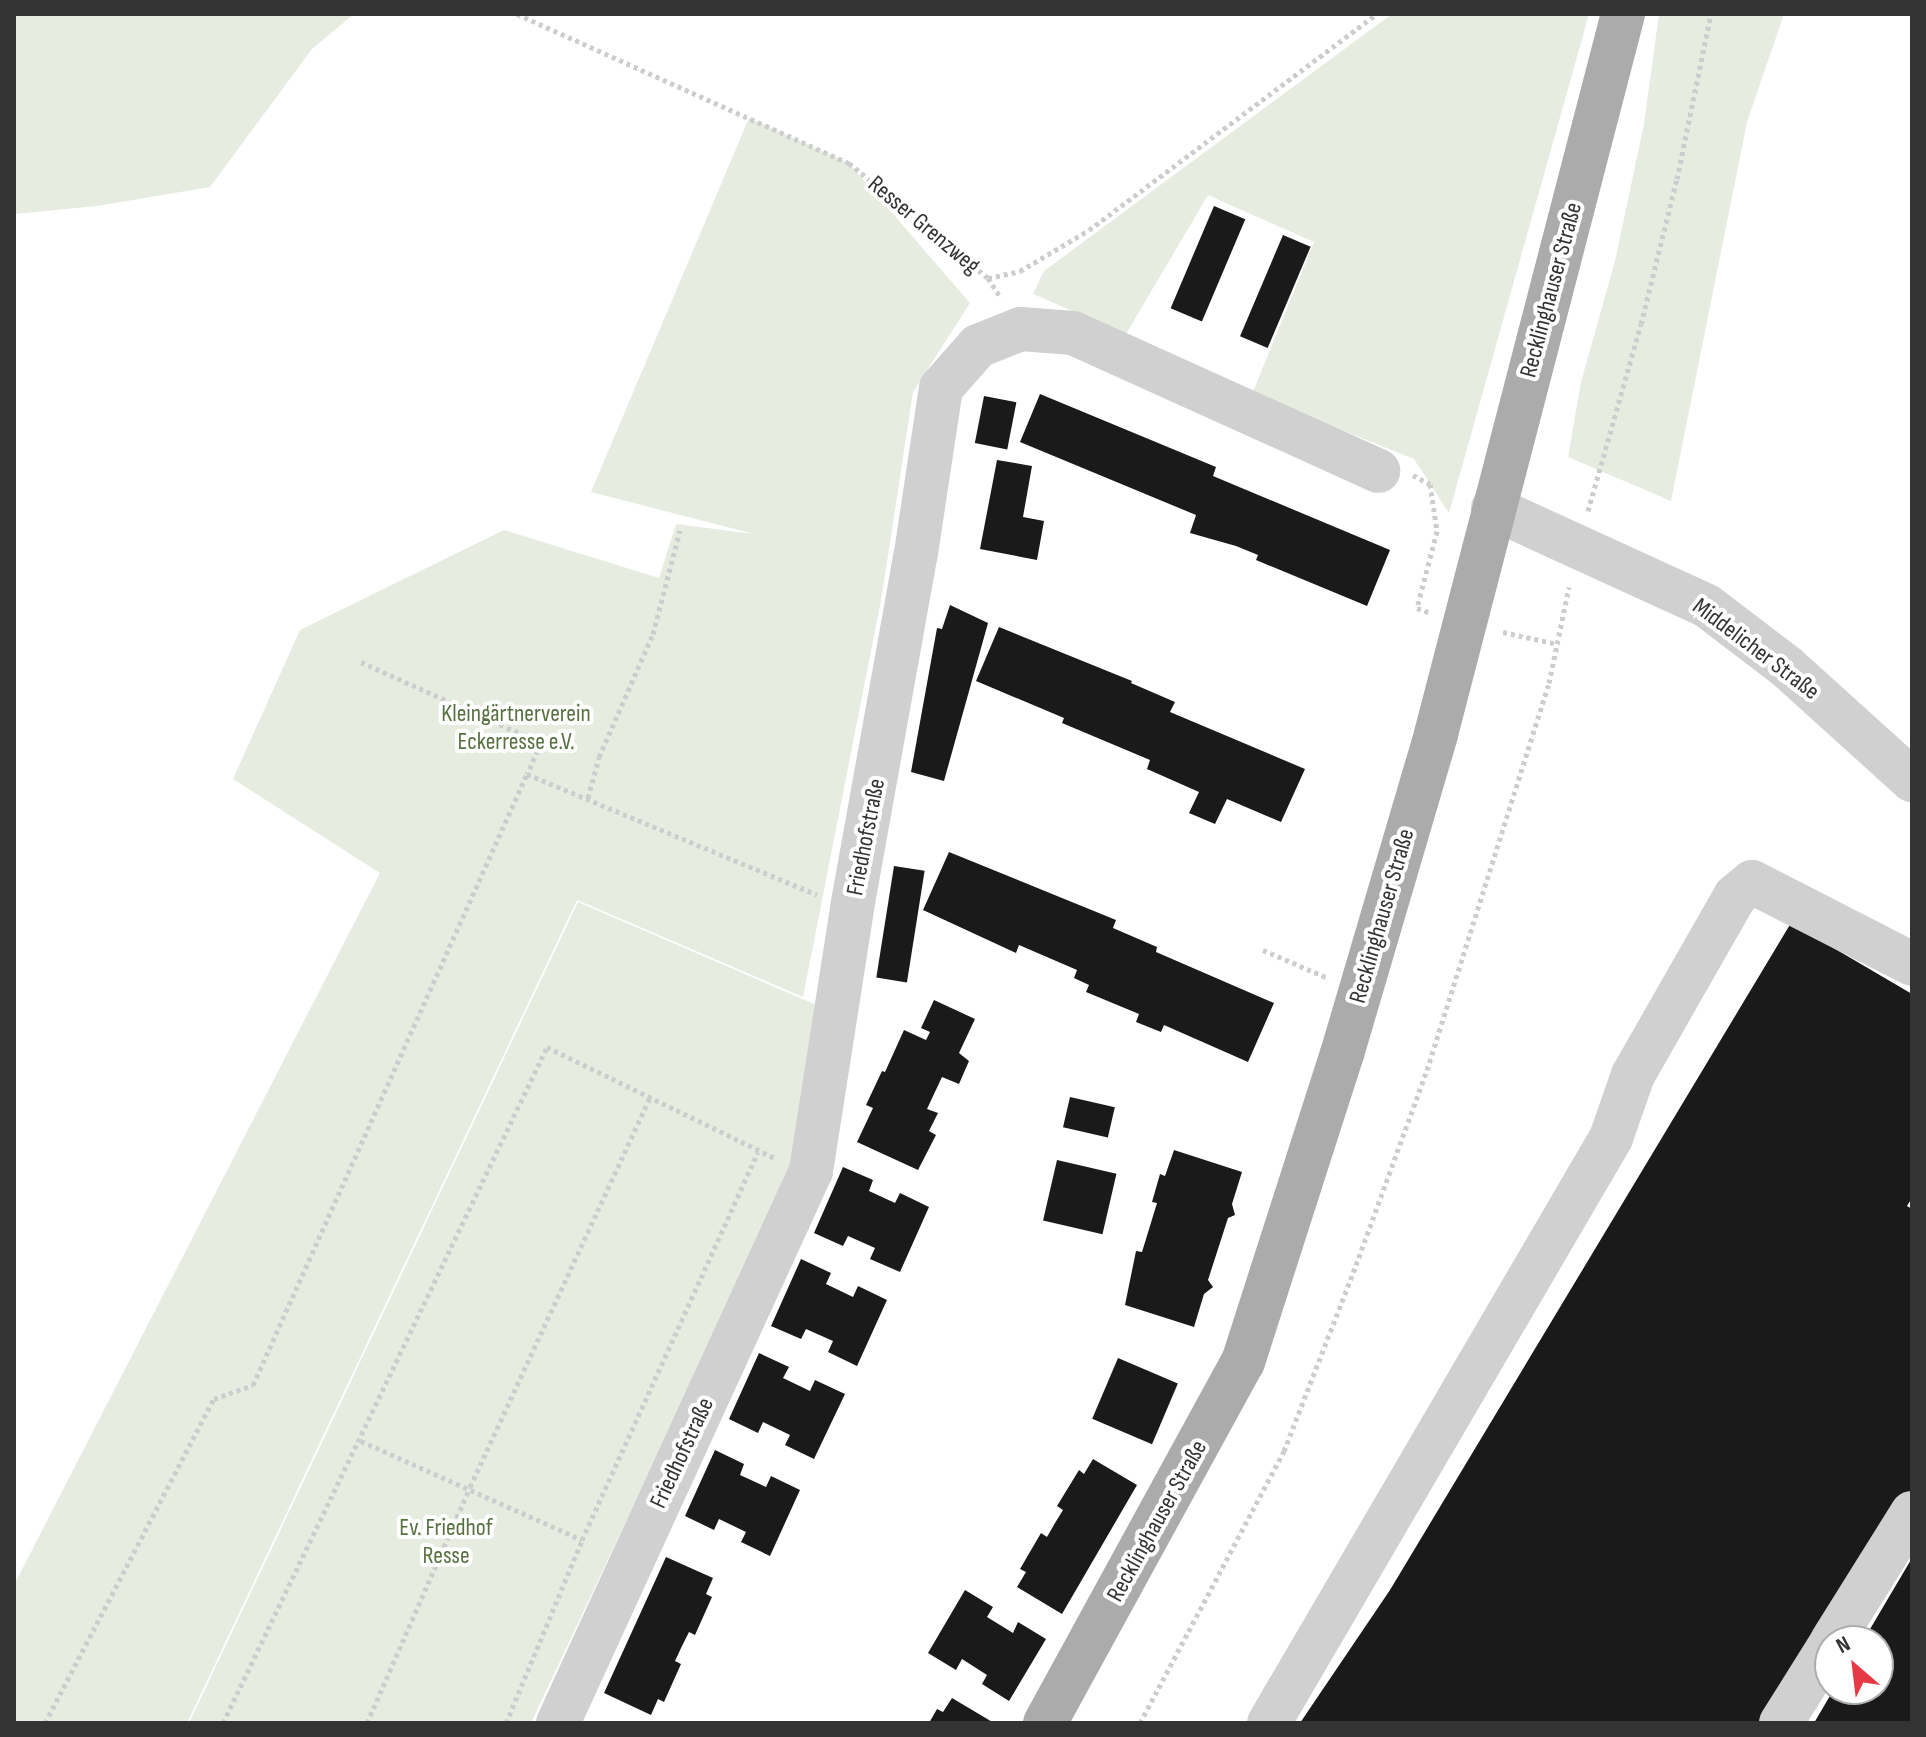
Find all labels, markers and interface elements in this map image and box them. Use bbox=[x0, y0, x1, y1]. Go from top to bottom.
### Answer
street label: Resser Grenzweg bbox=[862, 170, 986, 280]
street label: Recklinghauser Straße bbox=[1514, 199, 1588, 381]
street label: Middelicher Straße bbox=[1687, 592, 1825, 706]
park label: Kleingärtnerverein Eckerresse e.V. bbox=[441, 700, 591, 756]
street label: Friedhofstraße bbox=[841, 776, 891, 898]
street label: Recklinghauser Straße bbox=[1343, 825, 1421, 1007]
street label: Friedhofstraße bbox=[644, 1393, 720, 1513]
street label: Recklinghauser Straße bbox=[1101, 1435, 1213, 1607]
park label: Ev. Friedhof Resse bbox=[399, 1514, 493, 1570]
north arrow bbox=[1814, 1625, 1894, 1705]
text: N bbox=[1832, 1630, 1855, 1660]

